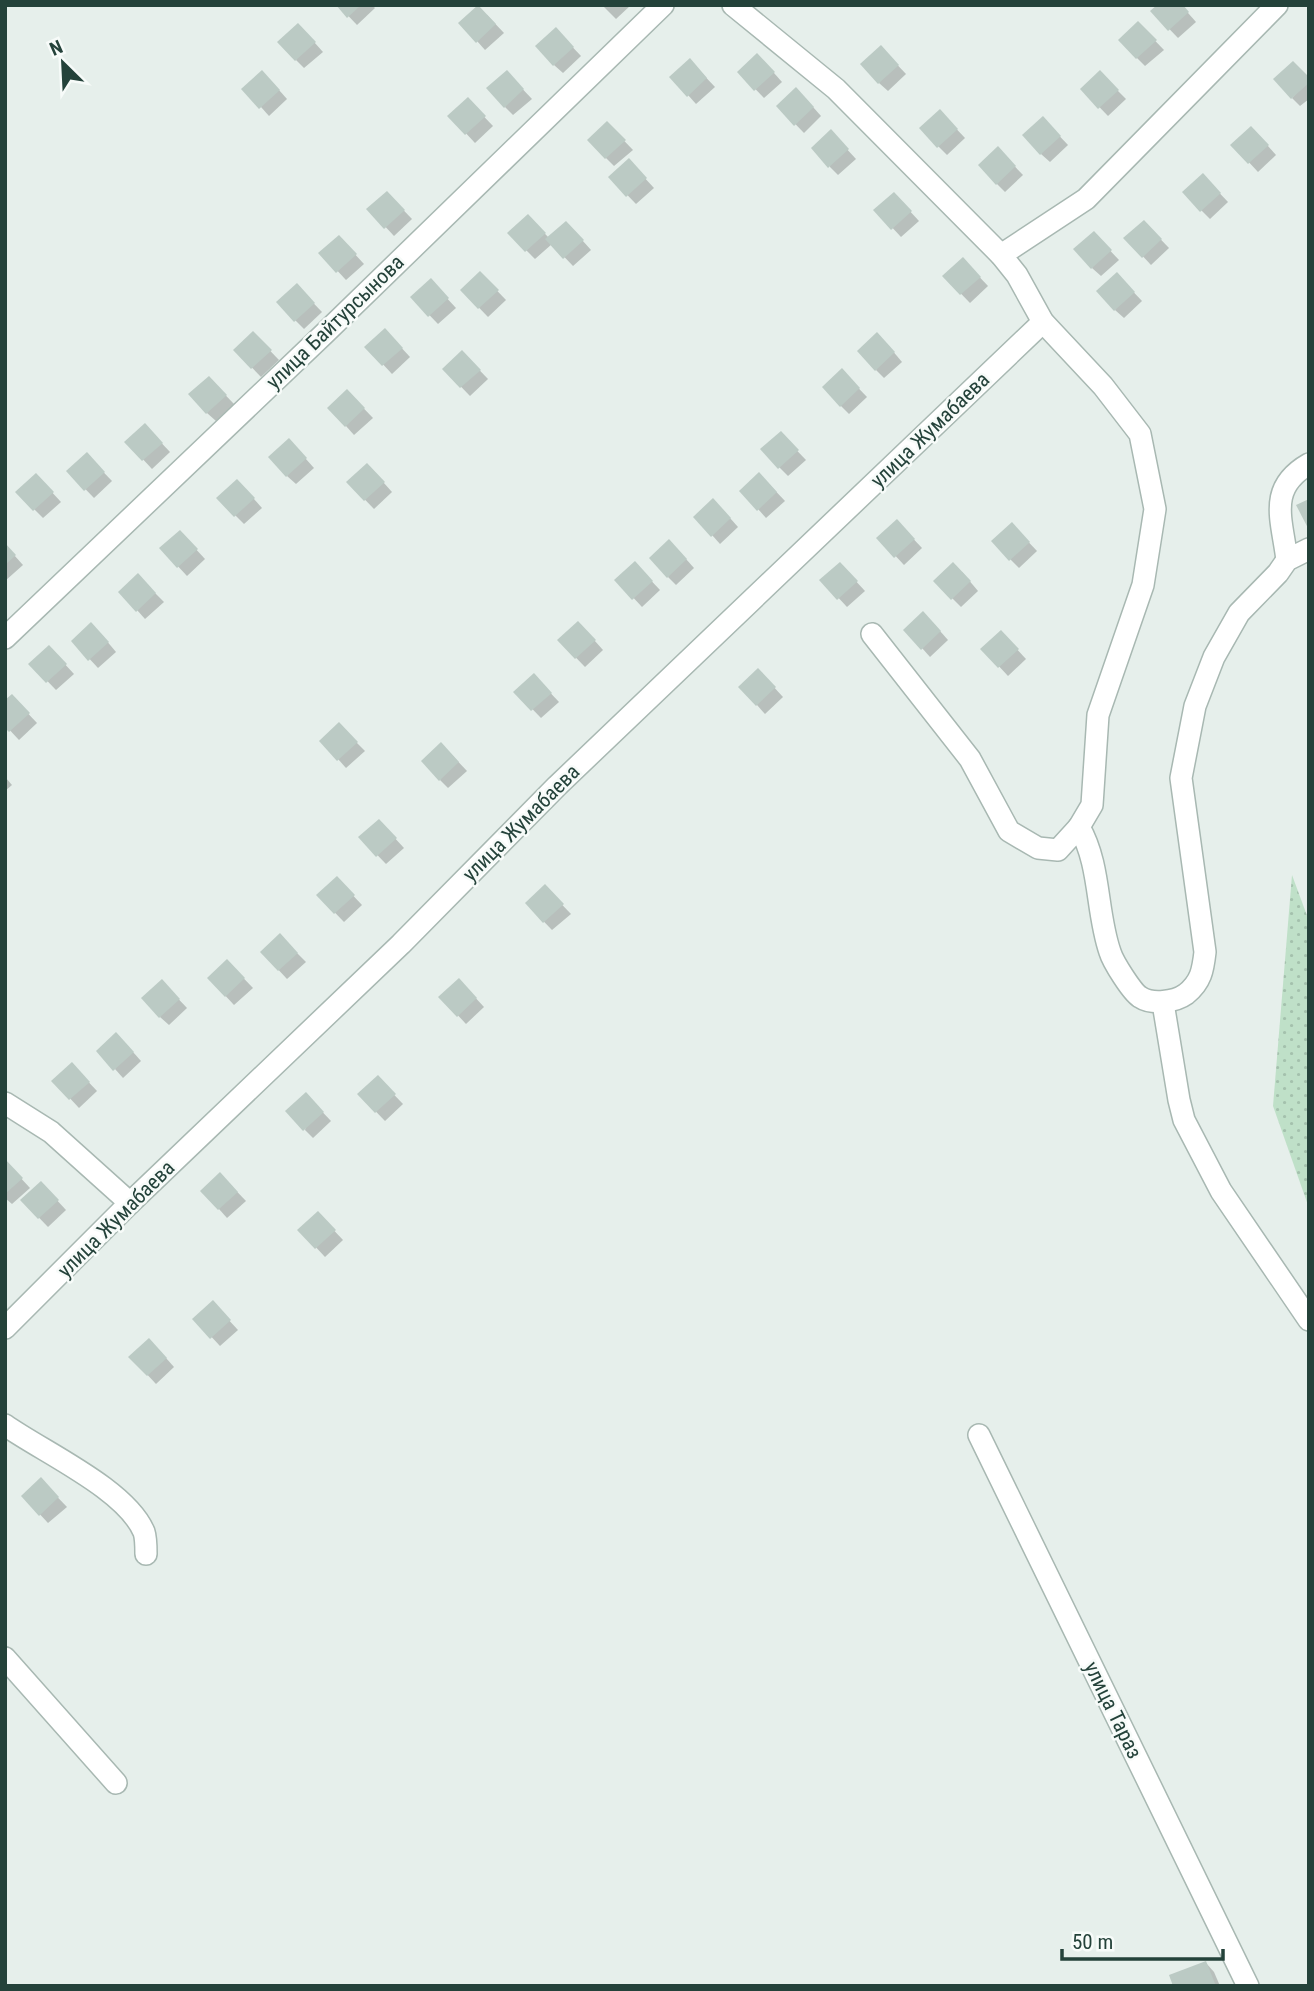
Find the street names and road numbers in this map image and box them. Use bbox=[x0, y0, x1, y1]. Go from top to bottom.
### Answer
street label: улица Байтурсынова bbox=[261, 250, 409, 394]
street label: улица Жумабаева bbox=[866, 368, 994, 492]
street label: улица Жумабаева bbox=[458, 760, 584, 886]
street label: улица Жумабаева bbox=[53, 1156, 179, 1282]
street label: улица Тараз bbox=[1079, 1658, 1147, 1762]

